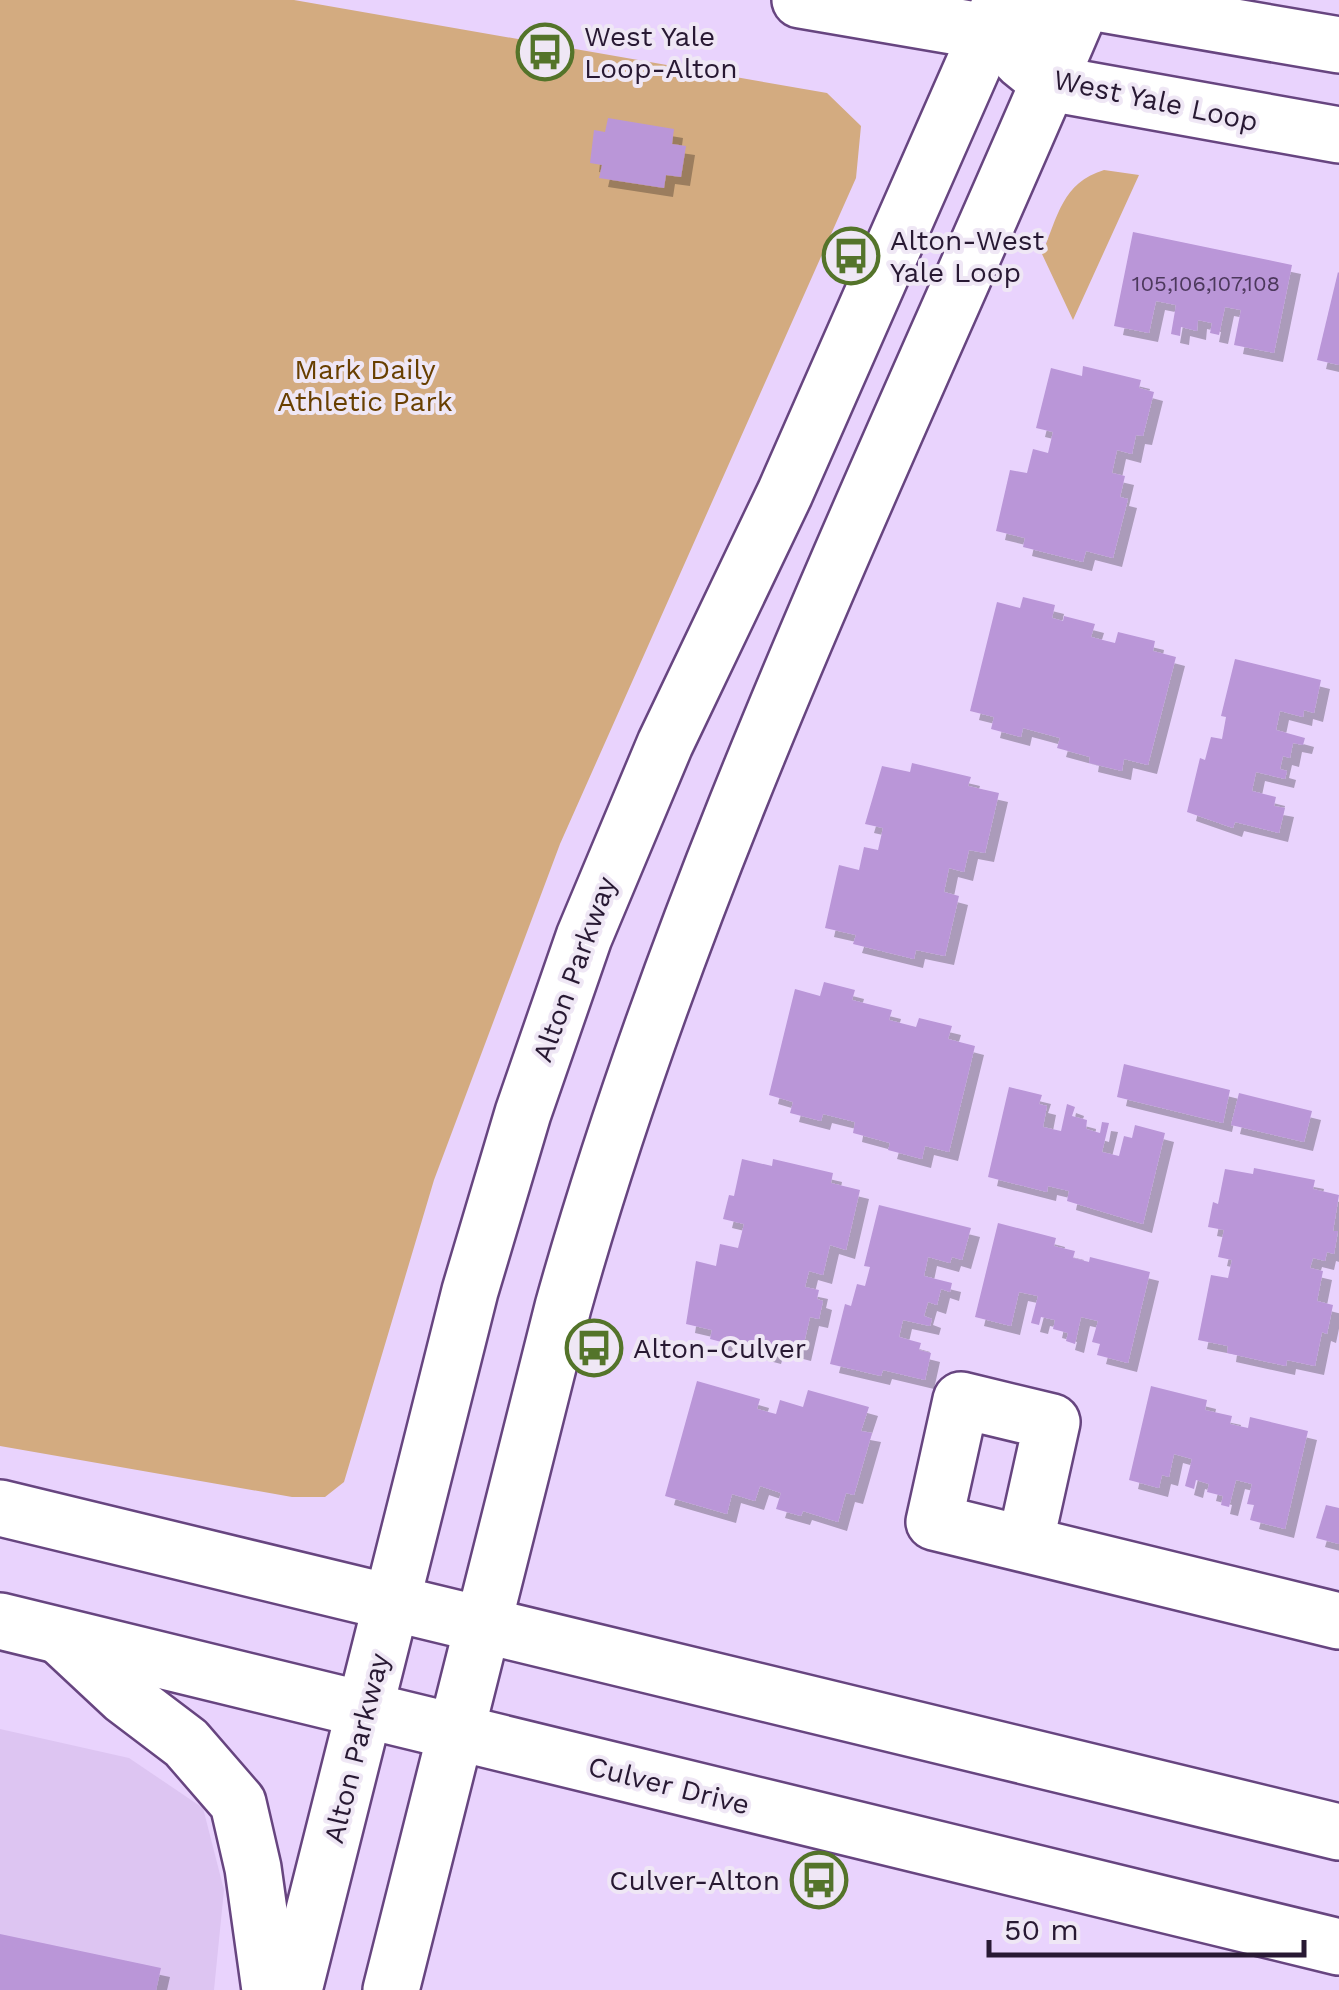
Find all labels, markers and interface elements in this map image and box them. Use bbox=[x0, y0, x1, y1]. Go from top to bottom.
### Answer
place label: West Yale Loop-Alton bbox=[584, 20, 738, 85]
bus stop icon: West Yale Loop-Alton bbox=[515, 22, 575, 82]
street label: West Yale Loop bbox=[1051, 63, 1261, 138]
place label: Alton-West Yale Loop bbox=[890, 224, 1045, 289]
bus stop icon: Alton-West Yale Loop bbox=[821, 226, 881, 286]
house number: 105,106,107,108 bbox=[1132, 271, 1280, 296]
park label: Mark Daily Athletic Park bbox=[277, 353, 453, 418]
street label: Alton Parkway bbox=[526, 872, 623, 1066]
bus stop icon: Alton-Culver bbox=[564, 1318, 624, 1378]
place label: Alton-Culver bbox=[633, 1332, 806, 1365]
street label: Alton Parkway bbox=[317, 1649, 396, 1847]
street label: Culver Drive bbox=[585, 1749, 753, 1821]
bus stop icon: Culver-Alton bbox=[789, 1850, 849, 1910]
place label: Culver-Alton bbox=[609, 1864, 780, 1897]
scale bar bbox=[989, 1895, 1304, 1957]
text: 50 m bbox=[1004, 1912, 1079, 1947]

